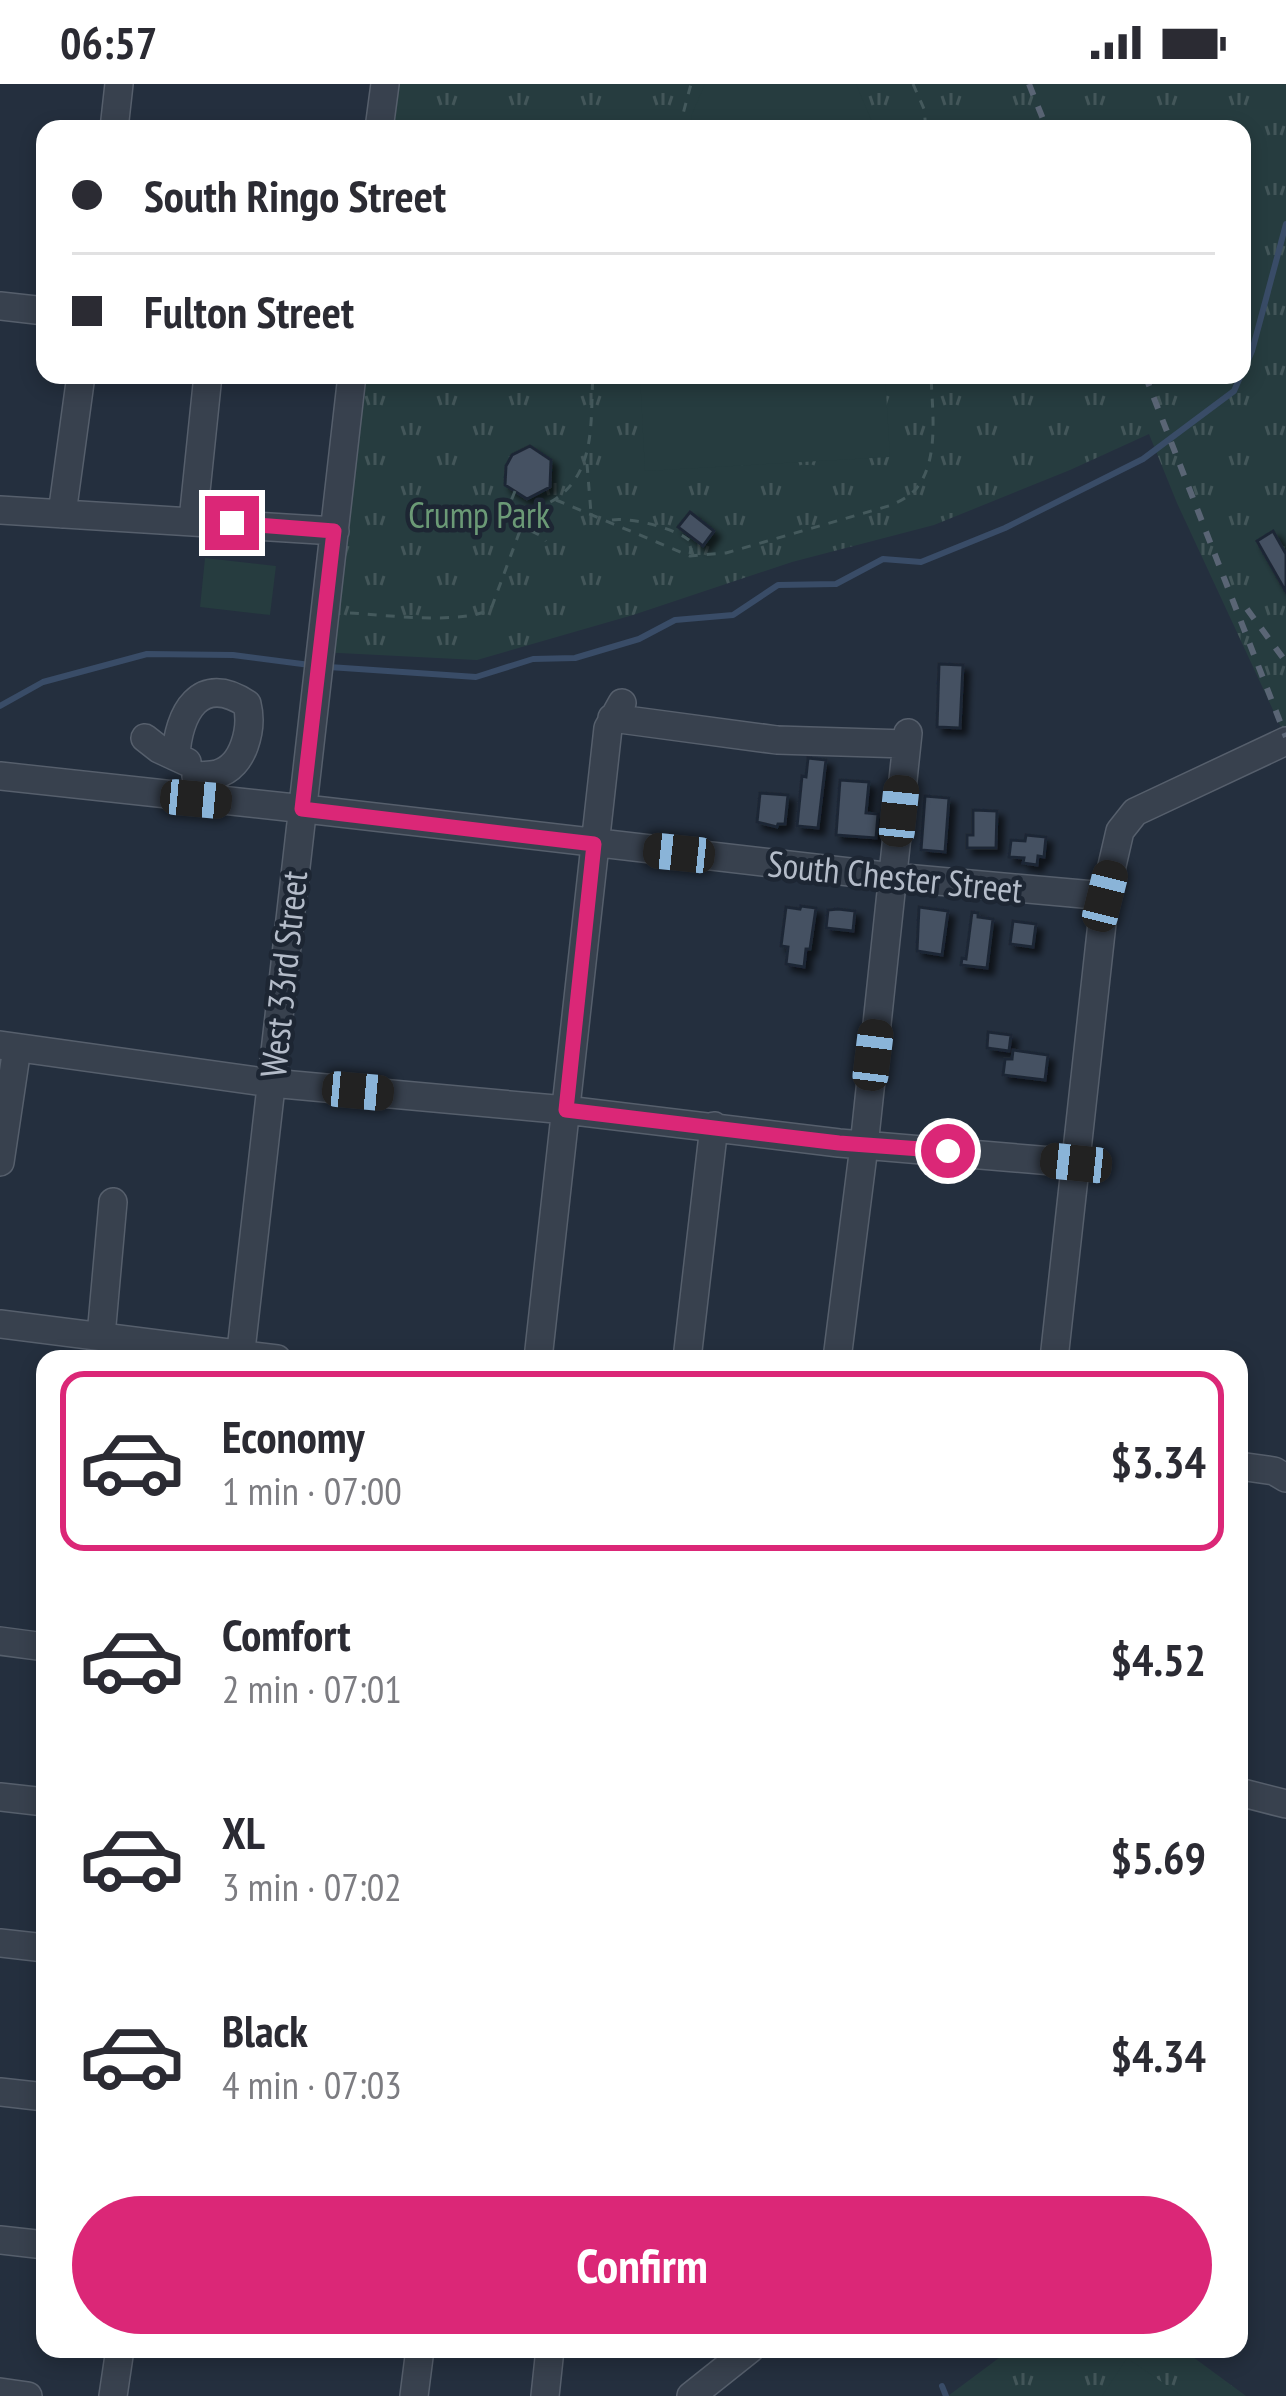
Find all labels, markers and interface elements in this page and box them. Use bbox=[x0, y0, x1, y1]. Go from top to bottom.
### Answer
text: 06:57 bbox=[60, 13, 157, 71]
text: South Ringo Street bbox=[144, 166, 446, 224]
text: Fulton Street bbox=[144, 282, 354, 340]
park label: Crump Park bbox=[408, 491, 550, 538]
route end bbox=[205, 496, 259, 550]
car bbox=[877, 773, 921, 849]
car bbox=[159, 778, 233, 820]
car bbox=[641, 831, 717, 875]
street label: South Chester Street bbox=[765, 839, 1025, 913]
car bbox=[1079, 857, 1131, 935]
street label: West 33rd Street bbox=[249, 868, 317, 1080]
car bbox=[851, 1017, 895, 1093]
car bbox=[321, 1070, 395, 1112]
route start bbox=[921, 1124, 975, 1178]
car bbox=[1038, 1141, 1114, 1185]
icon: car bbox=[78, 1407, 186, 1515]
text: Economy bbox=[222, 1407, 365, 1465]
text: $3.34 bbox=[1110, 1432, 1206, 1490]
text: 1 min · 07:00 bbox=[222, 1465, 402, 1516]
icon: car bbox=[78, 1605, 186, 1713]
text: Comfort bbox=[222, 1605, 351, 1663]
text: $4.52 bbox=[1110, 1630, 1206, 1688]
text: 2 min · 07:01 bbox=[222, 1663, 402, 1714]
icon: car bbox=[78, 1803, 186, 1911]
text: XL bbox=[222, 1803, 265, 1861]
text: $5.69 bbox=[1110, 1828, 1206, 1886]
text: 3 min · 07:02 bbox=[222, 1861, 402, 1912]
icon: car bbox=[78, 2001, 186, 2109]
text: Black bbox=[222, 2001, 308, 2059]
text: $4.34 bbox=[1110, 2026, 1206, 2084]
text: 4 min · 07:03 bbox=[222, 2059, 402, 2110]
button: Confirm bbox=[72, 2196, 1212, 2334]

